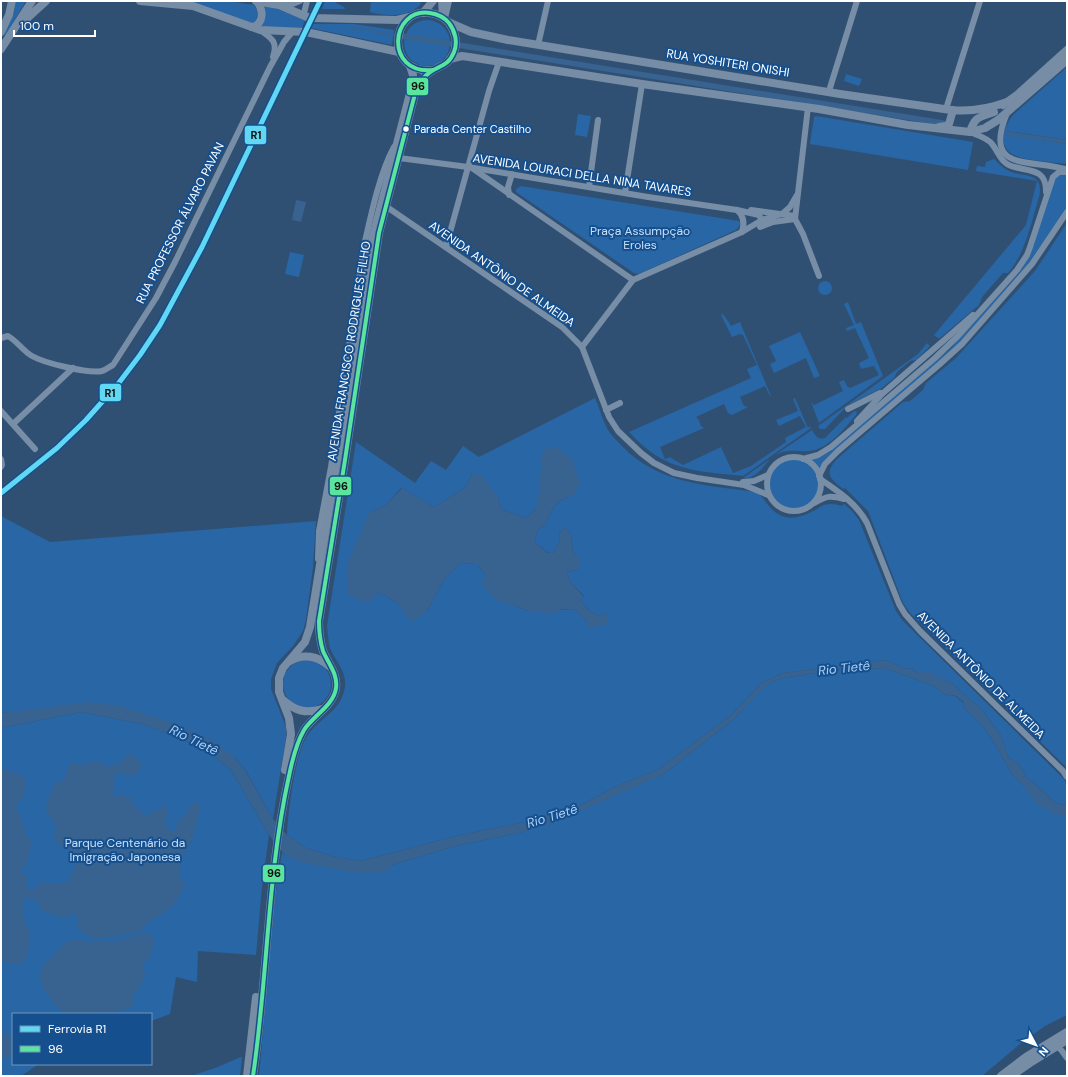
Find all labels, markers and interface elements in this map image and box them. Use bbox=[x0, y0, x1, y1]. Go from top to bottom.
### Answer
scale bar bbox=[14, 12, 95, 38]
text: 100 m bbox=[20, 18, 54, 34]
street label: RUA YOSHITERI ONISHI bbox=[665, 45, 791, 81]
line badge: 96 bbox=[406, 77, 429, 96]
text: 96 bbox=[411, 79, 425, 93]
place label: Parada Center Castilho bbox=[414, 122, 531, 136]
marker: Parada Center Castilho bbox=[401, 124, 411, 134]
line badge: R1 bbox=[244, 125, 267, 145]
text: R1 bbox=[251, 128, 261, 142]
street label: RUA PROFESSOR ÁLVARO PAVAN bbox=[132, 140, 228, 306]
street label: AVENIDA LOURACI DELLA NINA TAVARES bbox=[472, 150, 692, 200]
street label: AVENIDA ANTÔNIO DE ALMEIDA bbox=[426, 217, 578, 331]
park label: Praça Assumpção Eroles bbox=[590, 223, 690, 253]
street label: AVENIDA FRANCISCO RODRIGUES FILHO bbox=[324, 240, 374, 462]
line badge: R1 bbox=[99, 383, 122, 402]
text: R1 bbox=[105, 386, 115, 400]
line badge: 96 bbox=[329, 476, 352, 496]
text: 96 bbox=[334, 479, 348, 493]
street label: AVENIDA ANTÔNIO DE ALMEIDA bbox=[914, 608, 1048, 742]
water label: Rio Tietê bbox=[817, 657, 871, 679]
water label: Rio Tietê bbox=[167, 721, 221, 759]
water label: Rio Tietê bbox=[525, 800, 579, 832]
park label: Parque Centenário da Imigração Japonesa bbox=[65, 835, 185, 865]
line badge: 96 bbox=[262, 864, 285, 883]
text: 96 bbox=[267, 866, 281, 880]
legend bbox=[12, 1013, 152, 1065]
text: Ferrovia R1 bbox=[48, 1021, 106, 1037]
north arrow bbox=[1016, 1025, 1056, 1065]
text: 96 bbox=[48, 1041, 63, 1057]
text: N bbox=[1036, 1044, 1051, 1059]

